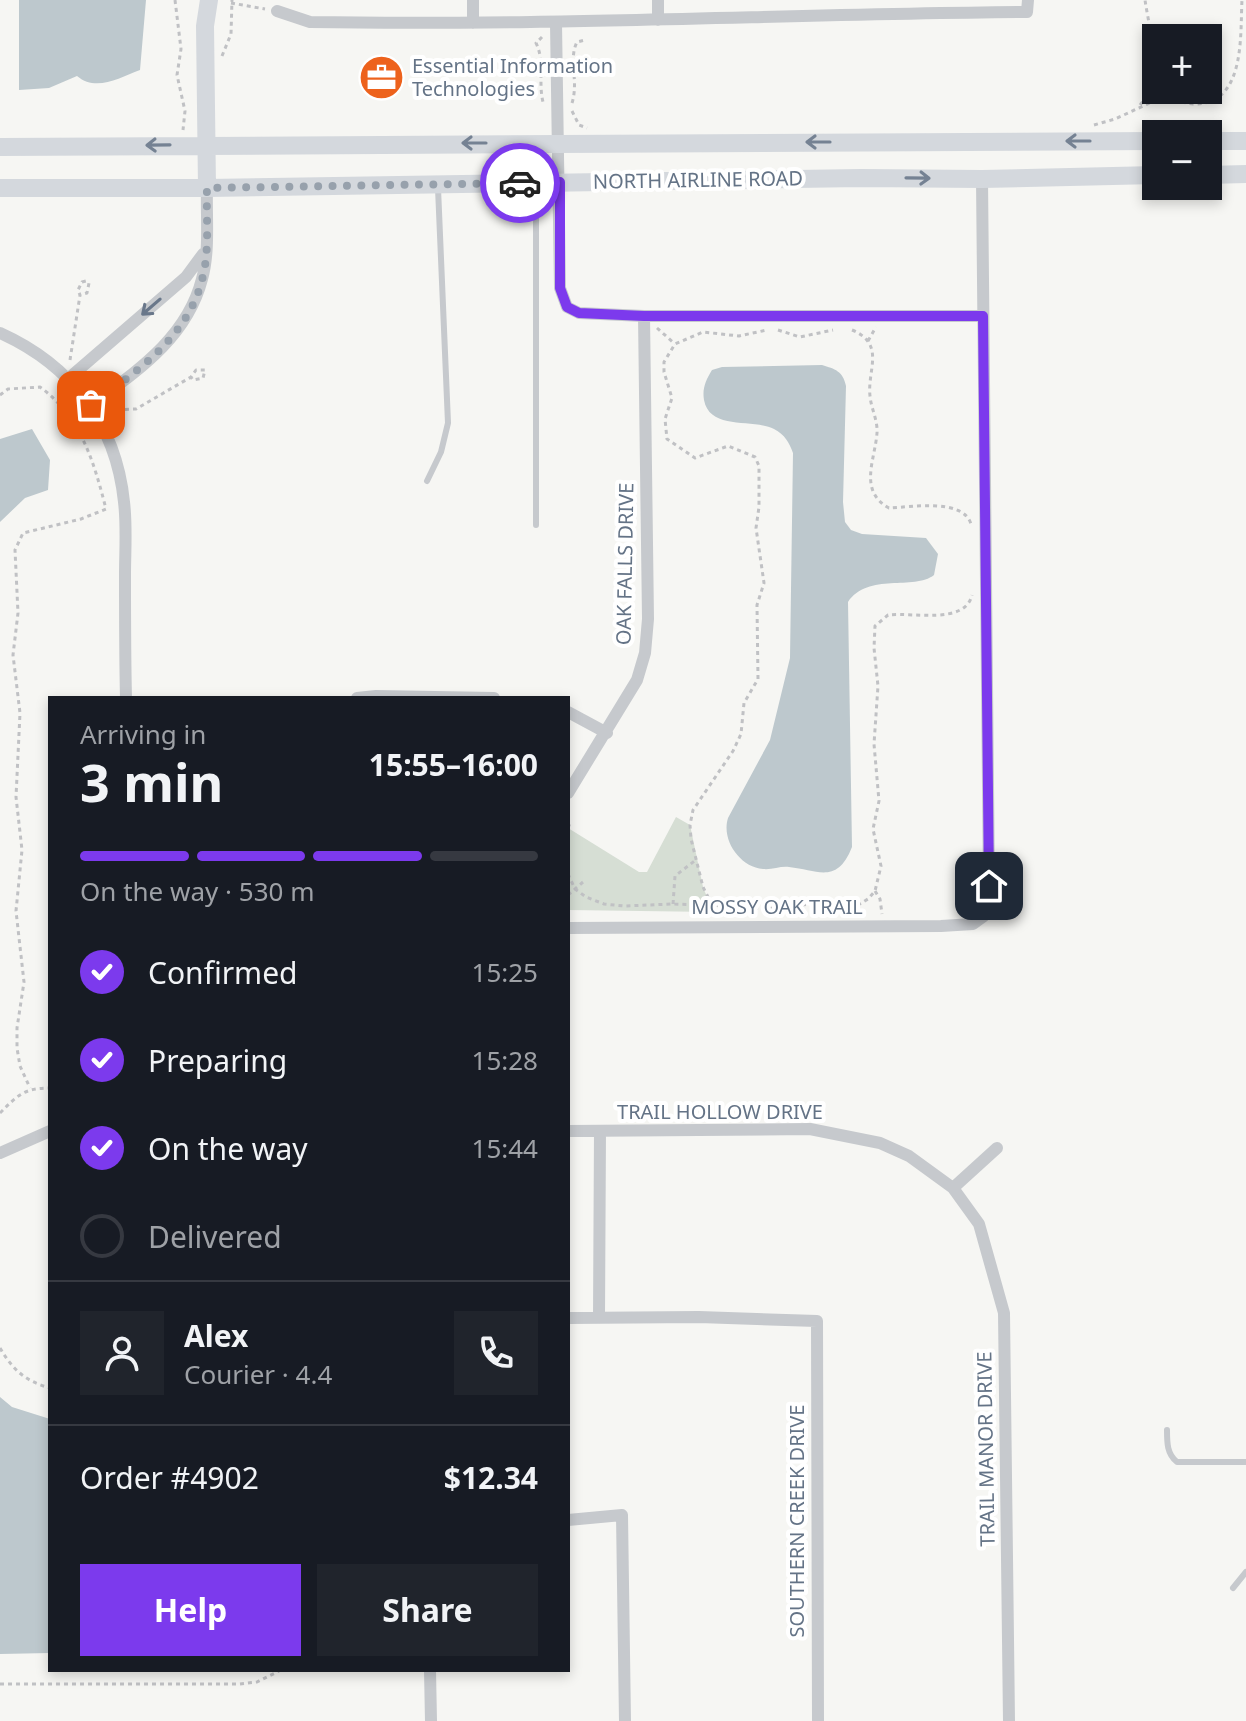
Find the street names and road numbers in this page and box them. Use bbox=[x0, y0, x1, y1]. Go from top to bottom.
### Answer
street label: NORTH AIRLINE ROAD bbox=[593, 164, 803, 195]
street label: OAK FALLS DRIVE bbox=[610, 483, 639, 645]
street label: MOSSY OAK TRAIL bbox=[691, 893, 863, 920]
street label: TRAIL HOLLOW DRIVE bbox=[617, 1098, 823, 1125]
street label: TRAIL MANOR DRIVE bbox=[970, 1351, 1001, 1547]
street label: SOUTHERN CREEK DRIVE bbox=[783, 1405, 810, 1637]

